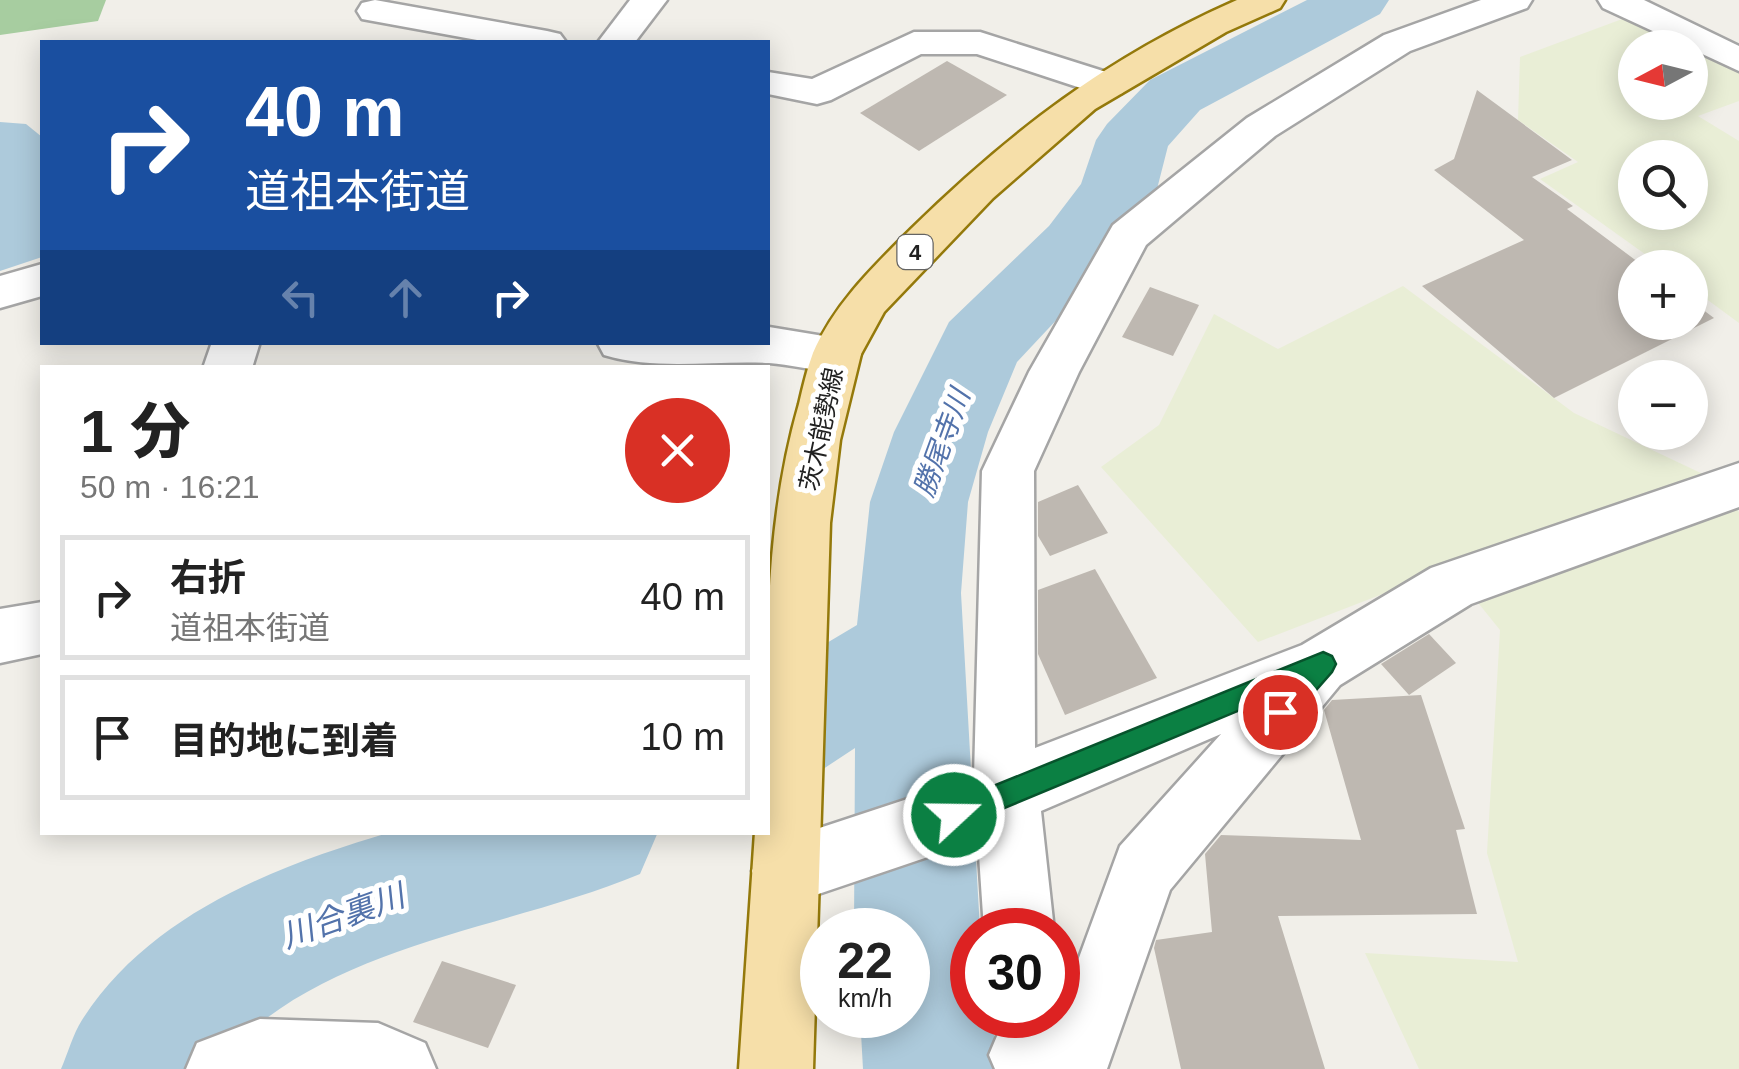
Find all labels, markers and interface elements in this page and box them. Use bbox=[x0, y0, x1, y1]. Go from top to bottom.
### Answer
north arrow bbox=[1618, 30, 1708, 120]
map controls bbox=[1618, 30, 1708, 450]
text: 40 m bbox=[245, 73, 405, 151]
icon: right bbox=[80, 80, 210, 210]
button: search bbox=[1618, 140, 1708, 230]
text: 道祖本街道 bbox=[245, 166, 470, 217]
road number: 4 bbox=[898, 235, 932, 269]
button: + bbox=[1618, 250, 1708, 340]
icon: left bbox=[273, 270, 328, 325]
icon: ahead bbox=[378, 270, 433, 325]
icon: right bbox=[483, 270, 538, 325]
button: − bbox=[1618, 360, 1708, 450]
street label: 茨木能勢線 bbox=[794, 365, 848, 493]
water label: 勝尾寺川 bbox=[908, 382, 977, 501]
text: 1 分 bbox=[80, 398, 190, 465]
button: close bbox=[625, 398, 730, 503]
text: 50 m · 16:21 bbox=[80, 469, 260, 505]
text: 右折 bbox=[170, 557, 246, 599]
icon: right bbox=[85, 570, 140, 625]
text: 40 m bbox=[641, 576, 725, 618]
text: 道祖本街道 bbox=[170, 610, 330, 646]
pin bbox=[1238, 670, 1323, 755]
icon: arrive bbox=[1253, 685, 1308, 740]
icon: arrive bbox=[85, 710, 140, 765]
text: 10 m bbox=[641, 716, 725, 758]
text: 目的地に到着 bbox=[170, 720, 398, 762]
position arrow bbox=[902, 763, 1006, 867]
water label: 川合裏川 bbox=[277, 876, 412, 955]
speed limit sign: 30 bbox=[950, 908, 1080, 1038]
text: 22 bbox=[837, 933, 893, 989]
text: km/h bbox=[838, 984, 892, 1012]

